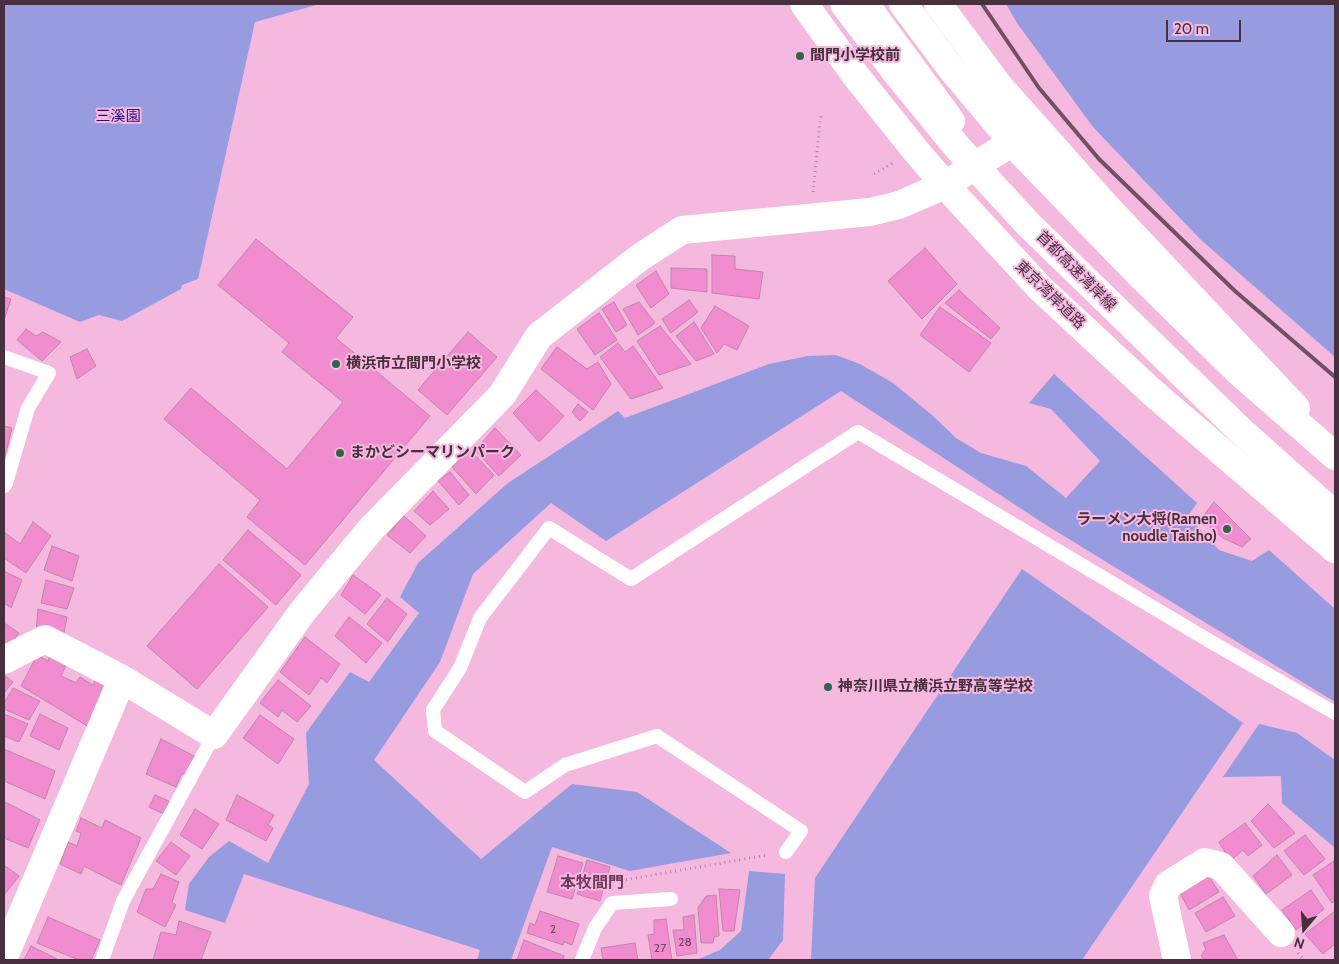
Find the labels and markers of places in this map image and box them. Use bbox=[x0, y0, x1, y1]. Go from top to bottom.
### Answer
place label: 間門小学校前 bbox=[810, 47, 900, 65]
marker: 間門小学校前 bbox=[794, 50, 806, 62]
place label: 横浜市立間門小学校 bbox=[346, 355, 481, 373]
marker: 横浜市立間門小学校 bbox=[330, 358, 342, 370]
place label: まかどシーマリンパーク bbox=[350, 444, 515, 462]
marker: まかどシーマリンパーク bbox=[334, 447, 346, 459]
place label: ラーメン大将(Ramen noudle Taisho) bbox=[1076, 511, 1217, 546]
marker: ラーメン大将(Ramen noudle Taisho) bbox=[1221, 523, 1233, 535]
place label: 神奈川県立横浜立野高等学校 bbox=[838, 678, 1033, 696]
marker: 神奈川県立横浜立野高等学校 bbox=[822, 681, 834, 693]

